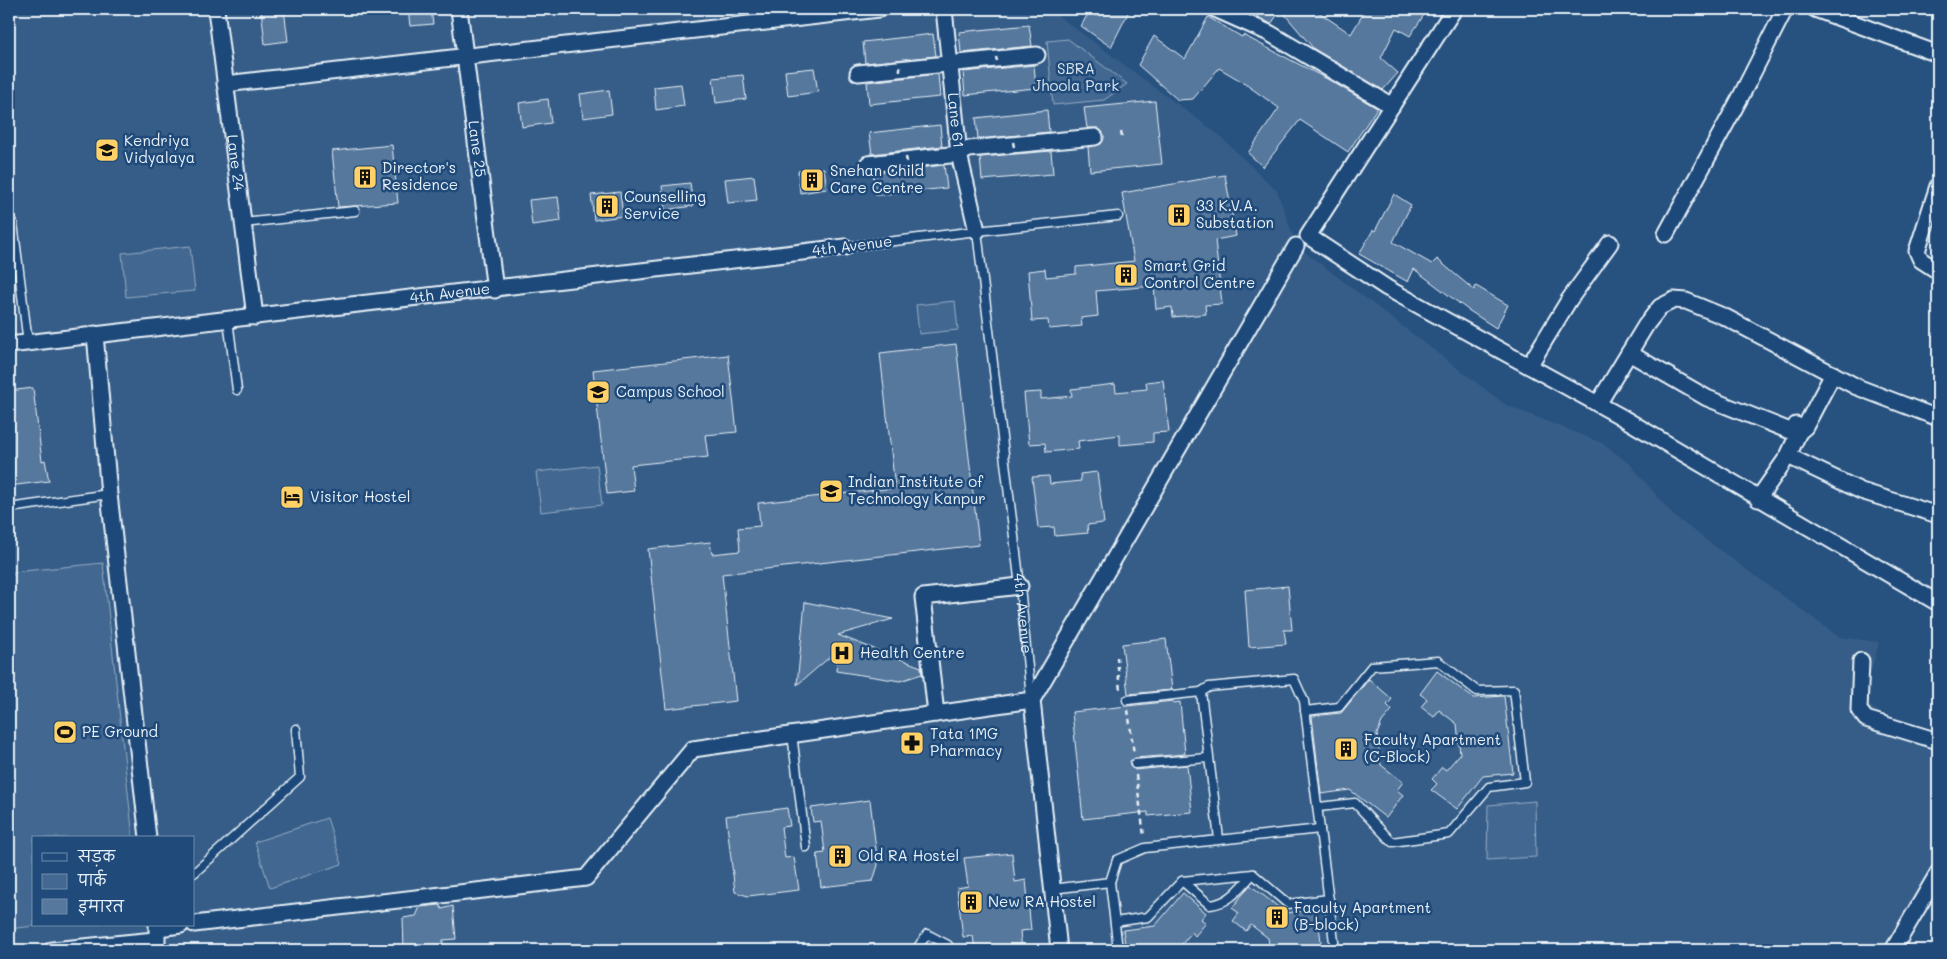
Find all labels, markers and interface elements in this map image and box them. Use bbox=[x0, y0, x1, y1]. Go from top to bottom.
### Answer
park label: SBRA Jhoola Park bbox=[1033, 58, 1119, 95]
street label: Lane 61 bbox=[944, 92, 969, 149]
street label: Lane 25 bbox=[464, 119, 491, 178]
place label: Kendriya Vidyalaya bbox=[124, 130, 195, 167]
street label: Lane 24 bbox=[223, 133, 250, 192]
school or university icon: Kendriya Vidyalaya bbox=[94, 137, 120, 163]
place label: Director's Residence bbox=[382, 157, 458, 194]
place label: Snehan Child Care Centre bbox=[830, 160, 924, 197]
building icon: Director's Residence bbox=[352, 164, 378, 190]
building icon: Snehan Child Care Centre bbox=[799, 167, 825, 193]
place label: Counselling Service bbox=[624, 186, 706, 223]
building icon: Counselling Service bbox=[594, 193, 620, 219]
place label: 33 K.V.A. Substation bbox=[1196, 195, 1274, 232]
building icon: 33 K.V.A. Substation bbox=[1166, 202, 1192, 228]
street label: 4th Avenue bbox=[811, 230, 893, 260]
place label: Smart Grid Control Centre bbox=[1144, 255, 1255, 292]
building icon: Smart Grid Control Centre bbox=[1113, 262, 1139, 288]
street label: 4th Avenue bbox=[409, 278, 491, 307]
school or university icon: Campus School bbox=[585, 379, 611, 405]
place label: Campus School bbox=[616, 381, 725, 401]
place label: Indian Institute of Technology Kanpur bbox=[848, 471, 986, 508]
school or university icon: Indian Institute of Technology Kanpur bbox=[818, 478, 844, 504]
hotel icon: Visitor Hostel bbox=[279, 484, 305, 510]
place label: Visitor Hostel bbox=[310, 486, 410, 506]
street label: 4th Avenue bbox=[1010, 572, 1038, 654]
hospital icon: Health Centre bbox=[829, 640, 855, 666]
place label: Health Centre bbox=[860, 642, 965, 662]
sports icon: PE Ground bbox=[52, 719, 78, 745]
place label: PE Ground bbox=[82, 721, 158, 741]
place label: Tata 1MG Pharmacy bbox=[930, 723, 1003, 760]
place label: Faculty Apartment (C-Block) bbox=[1364, 729, 1501, 766]
pharmacy icon: Tata 1MG Pharmacy bbox=[899, 730, 925, 756]
building icon: Faculty Apartment (C-Block) bbox=[1333, 736, 1359, 762]
legend bbox=[32, 836, 195, 926]
building icon: Old RA Hostel bbox=[827, 843, 853, 869]
place label: Old RA Hostel bbox=[858, 845, 959, 865]
text: सड़क bbox=[77, 846, 116, 867]
text: पार्क bbox=[77, 869, 108, 890]
building icon: New RA Hostel bbox=[958, 889, 984, 915]
place label: New RA Hostel bbox=[988, 891, 1096, 911]
text: इमारत bbox=[78, 896, 125, 916]
place label: Faculty Apartment (B-block) bbox=[1294, 897, 1431, 934]
building icon: Faculty Apartment (B-block) bbox=[1264, 904, 1290, 930]

